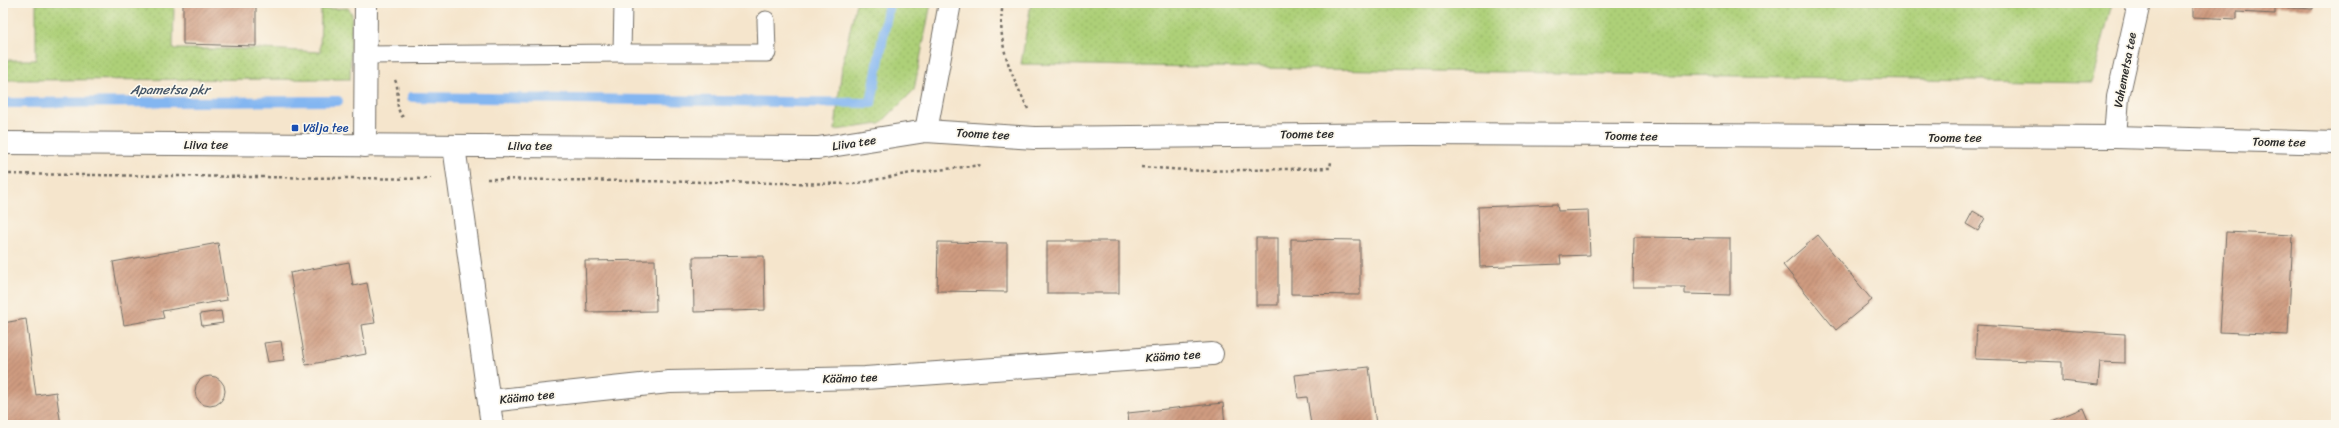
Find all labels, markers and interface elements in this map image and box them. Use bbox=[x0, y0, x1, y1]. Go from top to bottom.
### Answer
street label: Vahemetsa tee bbox=[2107, 30, 2143, 110]
water label: Apametsa pkr bbox=[130, 78, 212, 101]
place label: Välja tee bbox=[303, 117, 349, 139]
street label: Toome tee bbox=[956, 122, 1010, 146]
marker: Välja tee bbox=[290, 123, 300, 133]
street label: Toome tee bbox=[1280, 123, 1334, 145]
street label: Toome tee bbox=[1604, 125, 1658, 147]
street label: Toome tee bbox=[1928, 127, 1982, 149]
street label: Liiva tee bbox=[830, 129, 878, 157]
street label: Toome tee bbox=[2252, 131, 2306, 153]
street label: Liiva tee bbox=[184, 134, 228, 156]
street label: Liiva tee bbox=[508, 135, 552, 157]
street label: Käämo tee bbox=[1145, 343, 1201, 369]
street label: Käämo tee bbox=[822, 366, 878, 390]
street label: Käämo tee bbox=[499, 383, 556, 411]

